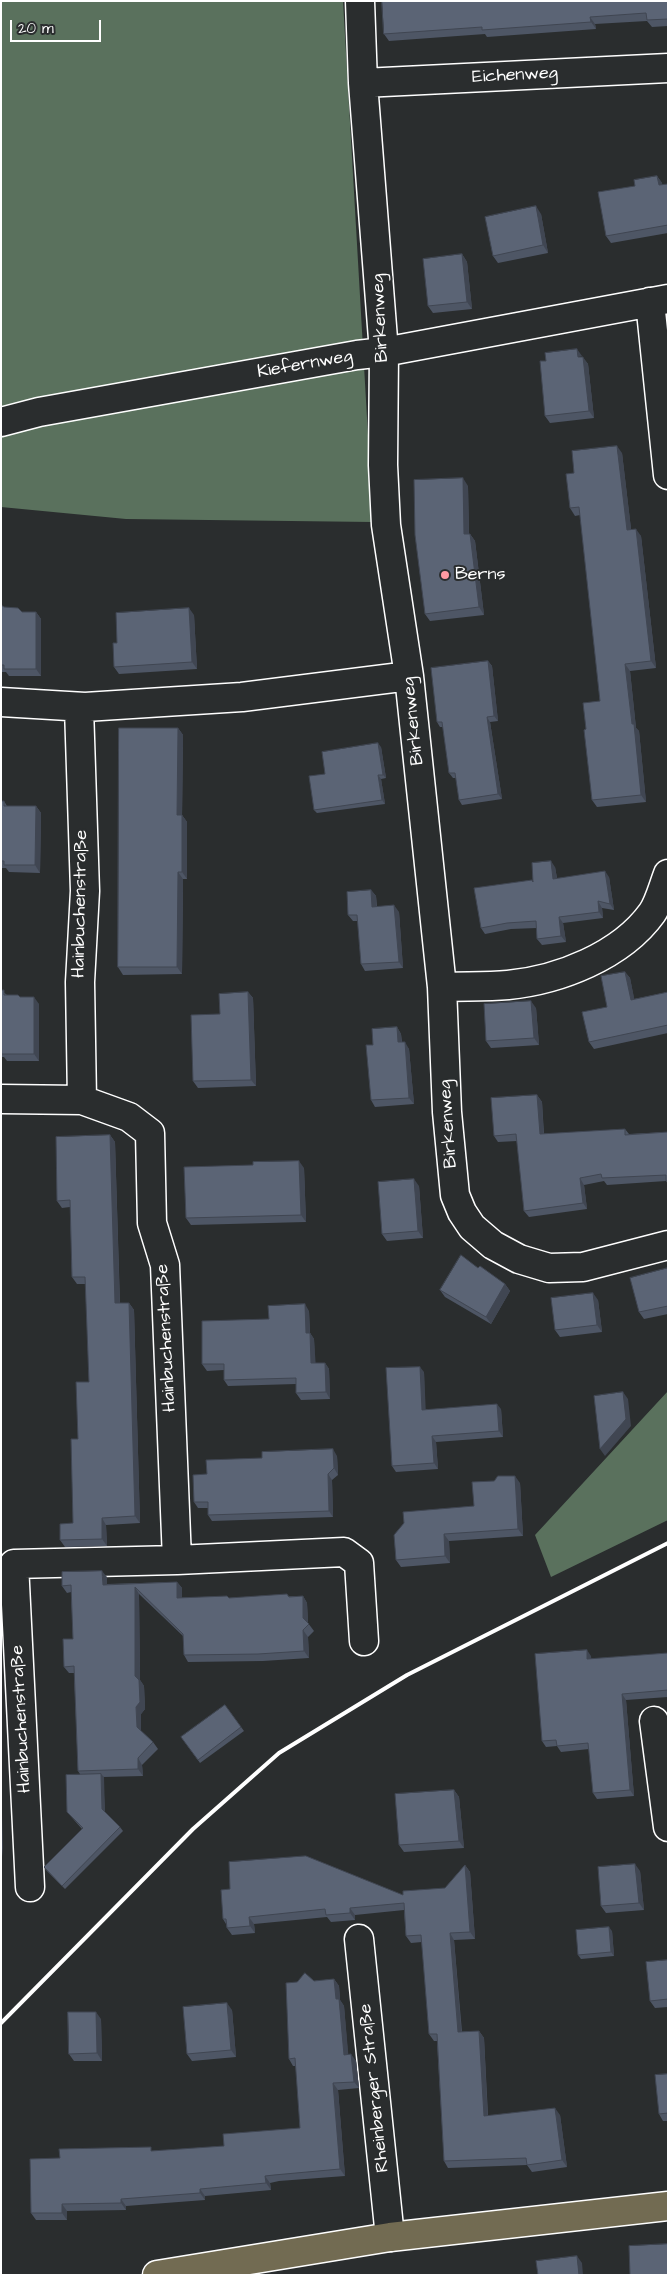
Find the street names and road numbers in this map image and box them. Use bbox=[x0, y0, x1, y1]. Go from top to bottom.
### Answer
street label: Eichenweg bbox=[471, 63, 559, 89]
street label: Birkenweg bbox=[368, 273, 394, 363]
street label: Kiefernweg bbox=[256, 346, 354, 384]
street label: Birkenweg bbox=[399, 676, 429, 766]
street label: Hainbuchenstraße bbox=[69, 830, 93, 978]
street label: Birkenweg bbox=[435, 1079, 463, 1169]
street label: Hainbuchenstraße bbox=[152, 1264, 182, 1412]
street label: Hainbuchenstraße bbox=[7, 1645, 37, 1793]
street label: Rheinberger Straße bbox=[355, 2003, 395, 2173]

